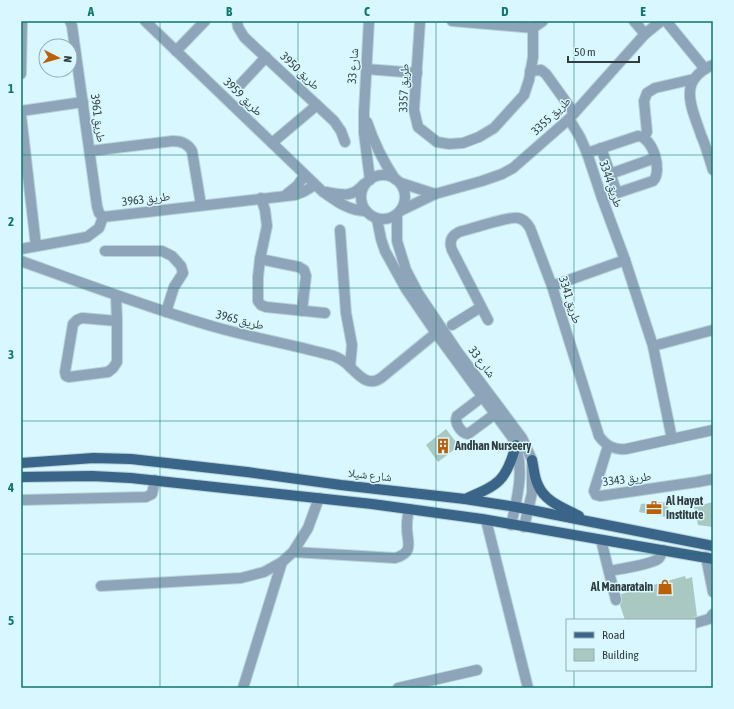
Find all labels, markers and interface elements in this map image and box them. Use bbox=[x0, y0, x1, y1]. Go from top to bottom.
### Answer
text: A bbox=[87, 4, 95, 19]
text: B bbox=[226, 4, 233, 19]
text: C bbox=[364, 4, 370, 19]
text: D bbox=[501, 4, 509, 19]
text: E bbox=[640, 4, 646, 19]
north arrow bbox=[38, 38, 78, 78]
scale bar bbox=[568, 38, 639, 64]
text: 50 m bbox=[574, 45, 596, 59]
street label: شارع 33 bbox=[345, 48, 362, 84]
street label: طريق 3950 bbox=[277, 49, 323, 93]
text: N bbox=[62, 55, 74, 63]
street label: طريق 3357 bbox=[396, 63, 412, 113]
street label: طريق 3959 bbox=[220, 75, 265, 119]
text: 1 bbox=[8, 81, 14, 96]
street label: طريق 3961 bbox=[87, 93, 108, 143]
street label: طريق 3355 bbox=[529, 94, 574, 138]
street label: طريق 3344 bbox=[596, 159, 626, 209]
street label: طريق 3963 bbox=[121, 189, 171, 209]
text: 2 bbox=[8, 214, 14, 229]
street label: طريق 3341 bbox=[556, 275, 584, 326]
street label: طريق 3965 bbox=[215, 307, 265, 333]
street label: شارع 33 bbox=[465, 344, 498, 381]
text: 3 bbox=[8, 347, 14, 362]
building icon: Andhan Nurseery bbox=[434, 437, 452, 455]
place label: Andhan Nurseery bbox=[454, 439, 531, 453]
street label: شارع شيلا bbox=[347, 466, 393, 485]
street label: طريق 3343 bbox=[602, 469, 652, 489]
text: 4 bbox=[7, 480, 14, 495]
place label: Al Hayat Institute bbox=[665, 494, 704, 522]
office icon: Al Hayat Institute bbox=[645, 499, 663, 517]
shop icon: Al Manaratain bbox=[656, 578, 674, 596]
place label: Al Manaratain bbox=[590, 580, 653, 594]
text: 5 bbox=[8, 613, 14, 628]
legend bbox=[566, 619, 696, 671]
text: Road bbox=[602, 628, 625, 642]
text: Building bbox=[602, 648, 640, 662]

